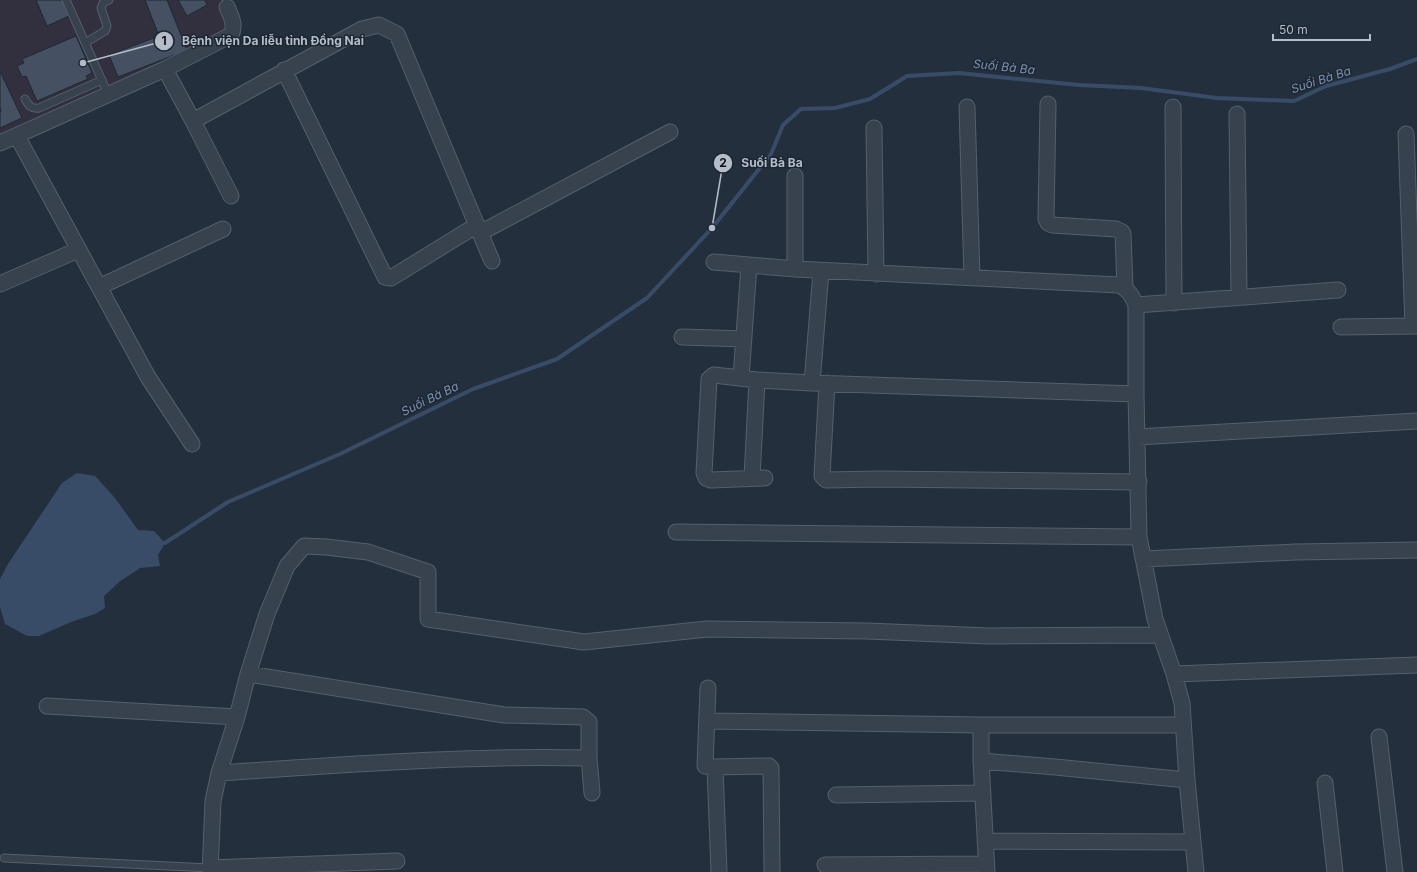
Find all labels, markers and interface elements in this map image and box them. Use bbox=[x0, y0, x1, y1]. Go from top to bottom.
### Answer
scale bar bbox=[1273, 16, 1370, 42]
text: 50 m bbox=[1279, 22, 1308, 37]
callout: Bệnh viện Da liễu tỉnh Đồng Nai bbox=[154, 29, 372, 53]
text: 1 bbox=[161, 33, 167, 48]
text: Bệnh viện Da liễu tỉnh Đồng Nai bbox=[182, 33, 364, 48]
water label: Suối Bà Ba bbox=[972, 56, 1036, 77]
water label: Suối Bà Ba bbox=[1289, 63, 1353, 96]
callout: Suối Bà Ba bbox=[713, 151, 811, 175]
text: 2 bbox=[719, 155, 727, 170]
text: Suối Bà Ba bbox=[741, 155, 803, 170]
water label: Suối Bà Ba bbox=[399, 378, 461, 419]

